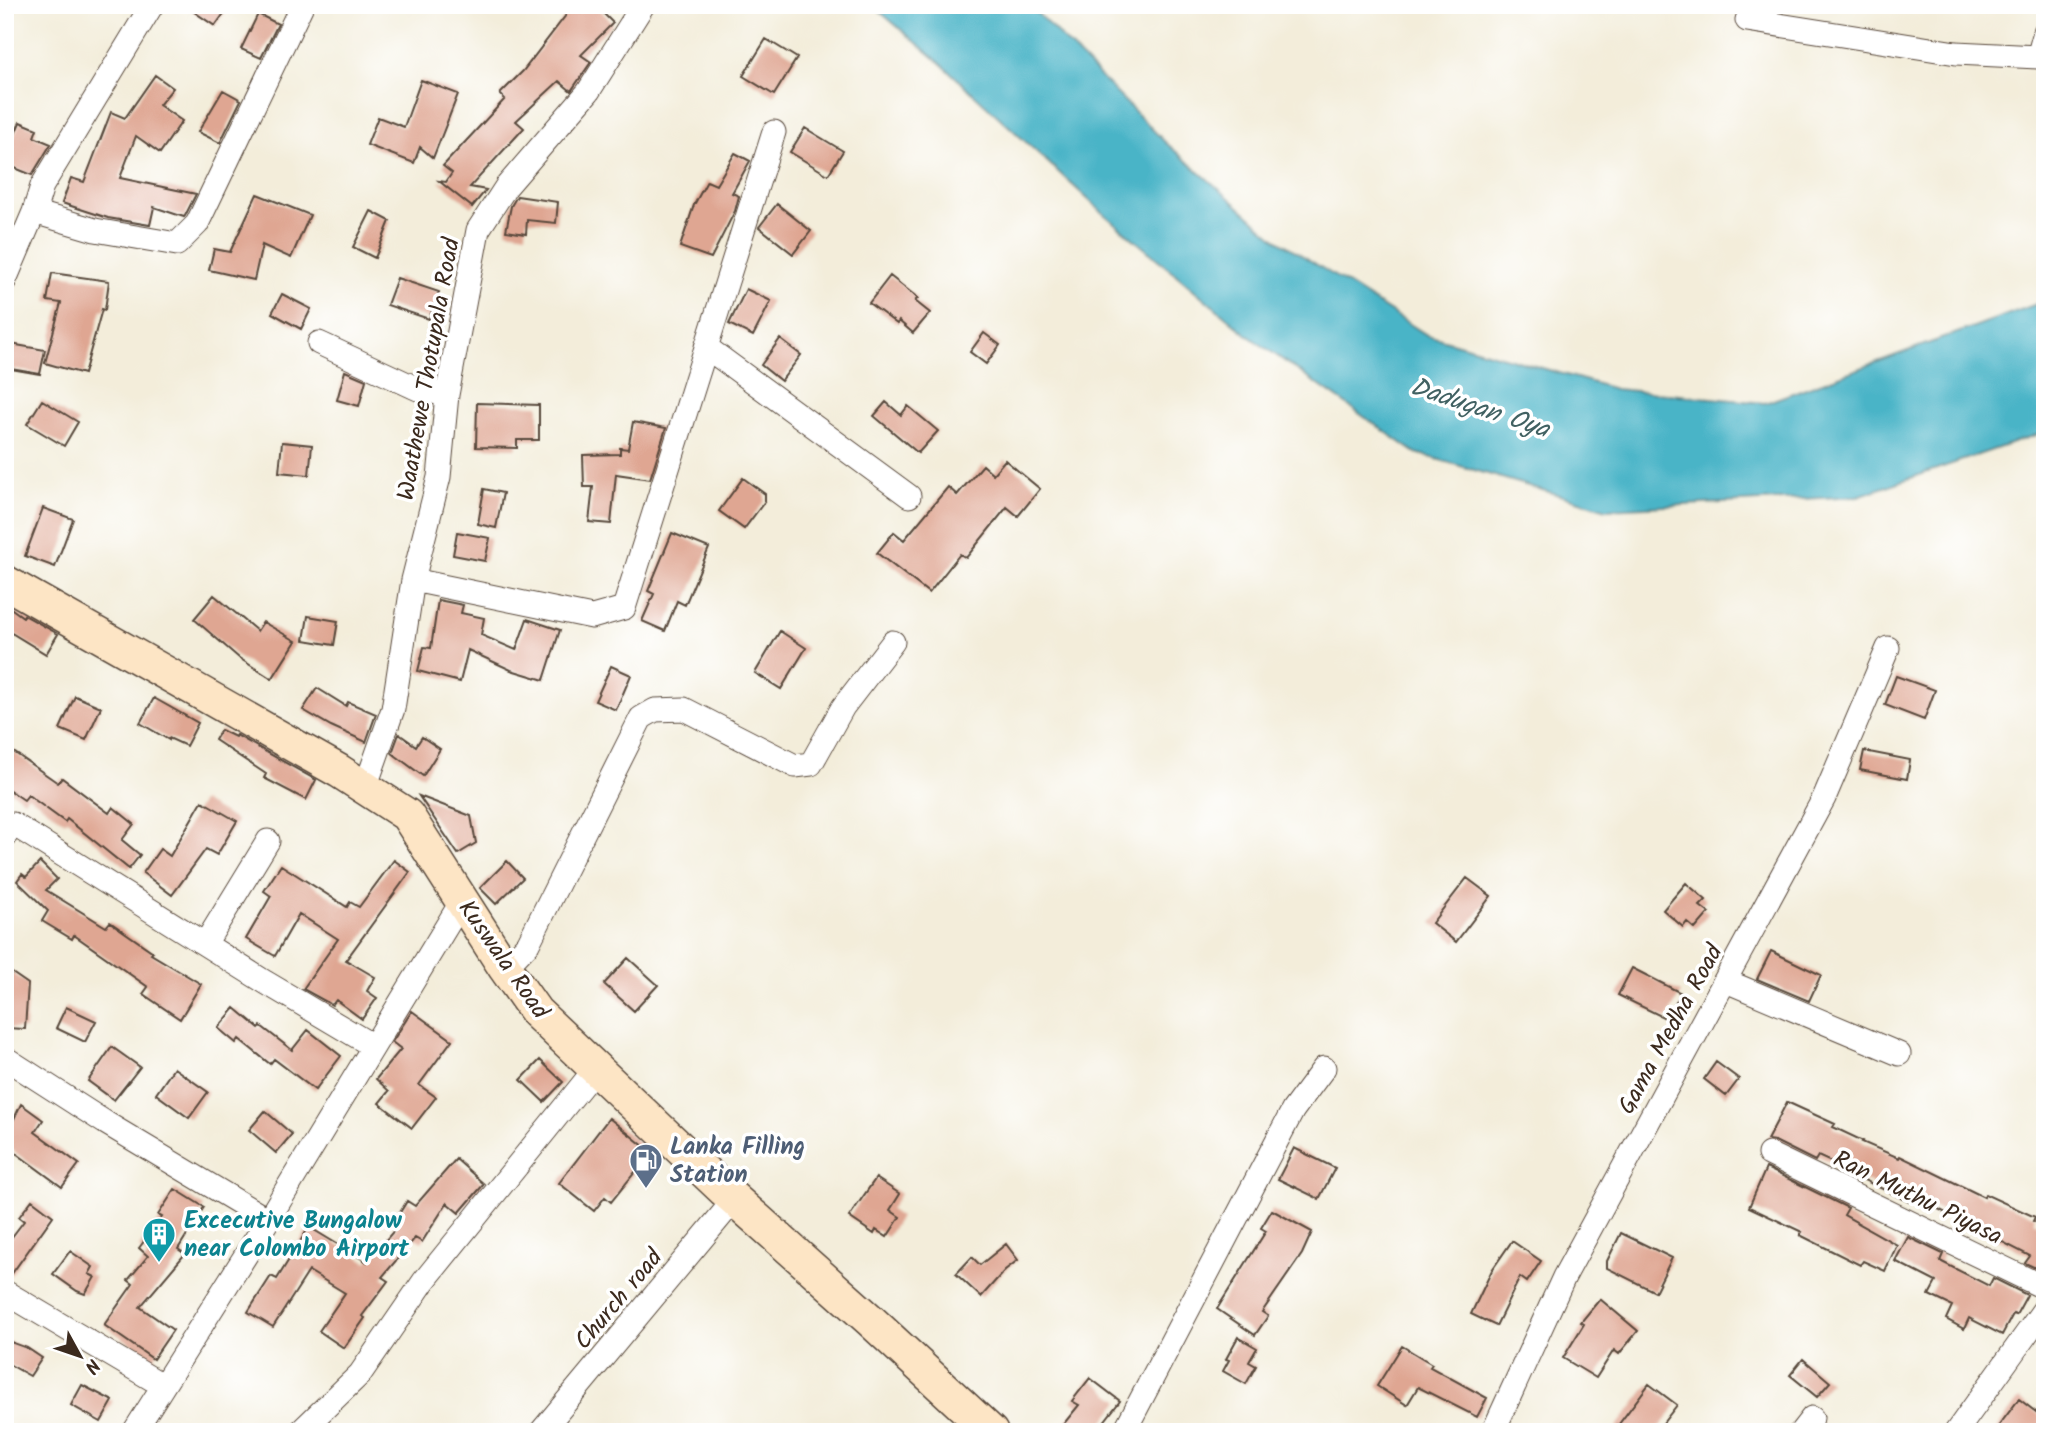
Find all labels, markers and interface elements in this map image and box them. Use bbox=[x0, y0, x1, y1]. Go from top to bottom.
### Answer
street label: Waathewe Thotupala Road bbox=[387, 234, 472, 504]
water label: Dadugan Oya bbox=[1405, 367, 1556, 452]
street label: Kuswala Road bbox=[447, 892, 559, 1028]
street label: Gama Medha Road bbox=[1608, 937, 1735, 1122]
place label: Lanka Filling Station bbox=[670, 1128, 805, 1195]
street label: Ran Muthu Piyasa bbox=[1826, 1140, 2009, 1256]
fuel station icon: Lanka Filling Station bbox=[627, 1141, 665, 1190]
place label: Excecutive Bungalow near Colombo Airport bbox=[184, 1202, 410, 1269]
building icon: Excecutive Bungalow near Colombo Airport bbox=[140, 1215, 178, 1264]
street label: Church road bbox=[565, 1240, 674, 1359]
north arrow bbox=[46, 1322, 116, 1392]
text: N bbox=[76, 1351, 107, 1380]

